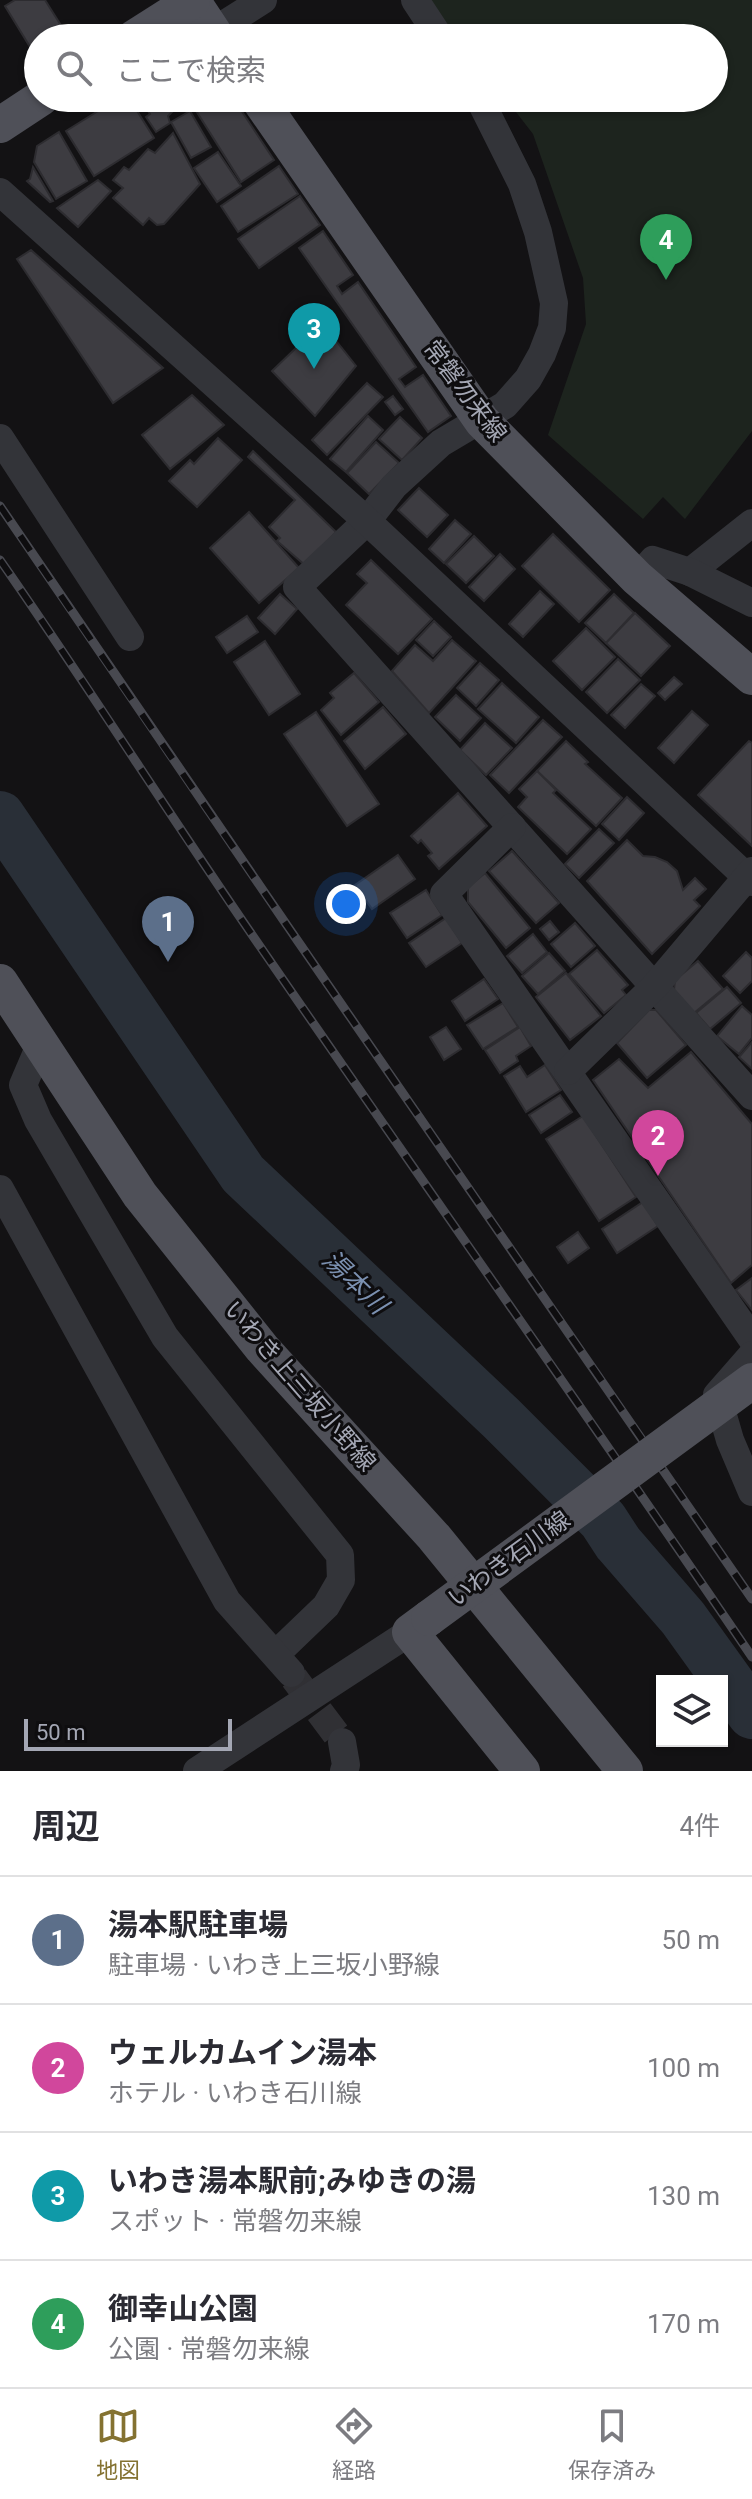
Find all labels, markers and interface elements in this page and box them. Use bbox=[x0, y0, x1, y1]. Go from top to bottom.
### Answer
search box bbox=[24, 24, 728, 112]
icon: search bbox=[52, 46, 96, 90]
text: ここで検索 bbox=[116, 53, 266, 88]
pin: 4 bbox=[640, 214, 692, 280]
pin: 3 bbox=[288, 303, 340, 369]
street label: 常磐勿来線 bbox=[418, 335, 512, 447]
your location bbox=[326, 884, 366, 924]
pin: 1 bbox=[142, 896, 194, 962]
pin: 2 bbox=[632, 1110, 684, 1176]
water label: 湯本川 bbox=[317, 1244, 396, 1322]
street label: いわき上三坂小野線 bbox=[219, 1295, 381, 1477]
street label: いわき石川線 bbox=[443, 1505, 575, 1613]
map controls bbox=[656, 1675, 728, 1747]
button: layers bbox=[656, 1675, 728, 1747]
scale bar bbox=[24, 1715, 232, 1751]
text: 50 m bbox=[36, 1720, 85, 1745]
text: 周辺 bbox=[32, 1806, 100, 1846]
text: 4件 bbox=[679, 1811, 720, 1841]
text: 湯本駅駐車場 bbox=[108, 1907, 288, 1942]
text: 1 bbox=[51, 1925, 65, 1955]
text: 50 m bbox=[662, 1925, 720, 1955]
text: 駐車場 · いわき上三坂小野線 bbox=[108, 1950, 440, 1980]
text: ウェルカムイン湯本 bbox=[108, 2035, 377, 2070]
text: 2 bbox=[51, 2053, 65, 2083]
text: 100 m bbox=[647, 2053, 720, 2083]
text: ホテル · いわき石川線 bbox=[108, 2078, 362, 2108]
text: いわき湯本駅前;みゆきの湯 bbox=[108, 2163, 476, 2198]
text: 3 bbox=[51, 2181, 65, 2211]
text: 130 m bbox=[647, 2181, 720, 2211]
text: スポット · 常磐勿来線 bbox=[108, 2206, 362, 2236]
text: 御幸山公園 bbox=[108, 2291, 258, 2326]
text: 4 bbox=[51, 2309, 65, 2339]
text: 170 m bbox=[647, 2309, 720, 2339]
text: 公園 · 常磐勿来線 bbox=[108, 2334, 310, 2364]
tab: 地図 bbox=[96, 2404, 140, 2484]
tab: 経路 bbox=[332, 2404, 376, 2484]
tab: 保存済み bbox=[568, 2404, 656, 2484]

